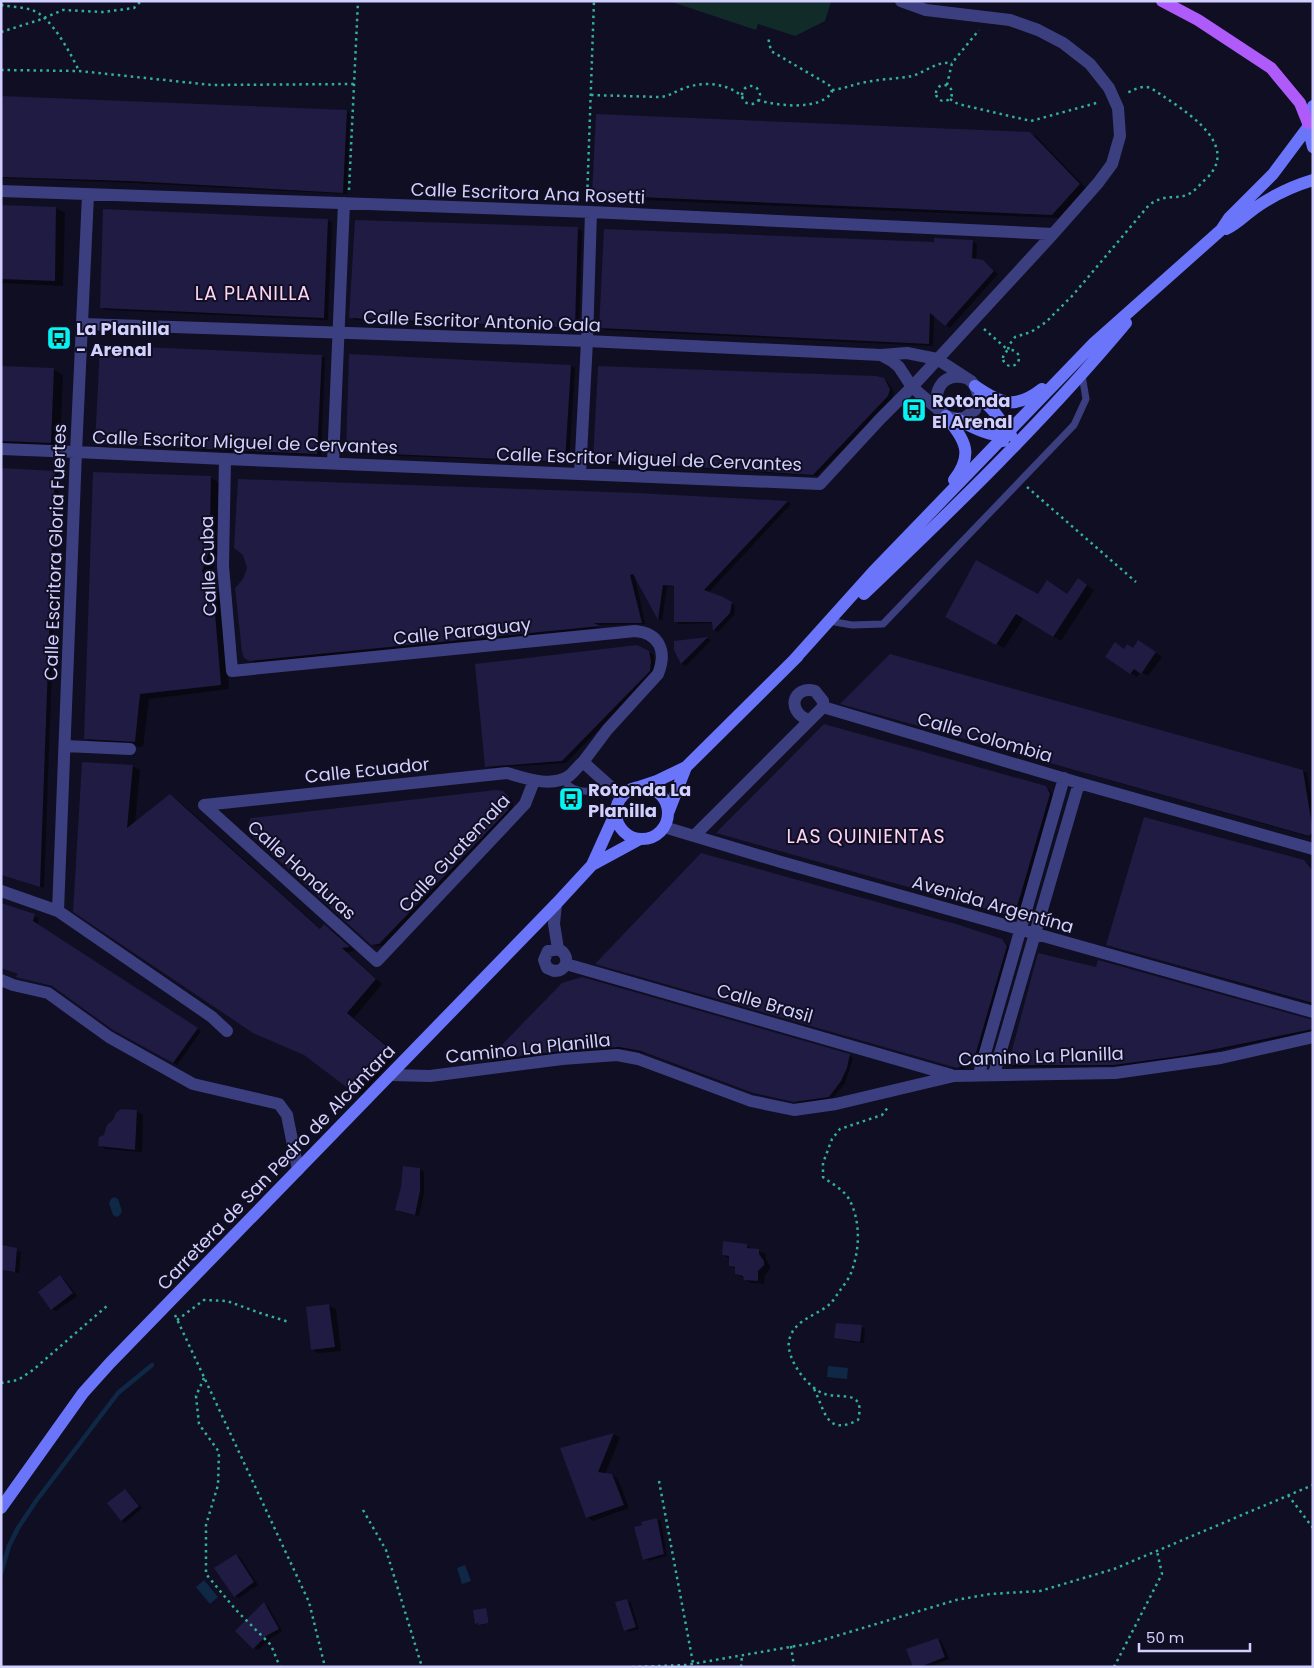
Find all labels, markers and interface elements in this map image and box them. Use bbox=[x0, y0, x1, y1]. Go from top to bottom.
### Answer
street label: Calle Escritora Ana Rosetti bbox=[410, 176, 646, 210]
district label: LA PLANILLA bbox=[195, 280, 311, 307]
street label: Calle Escritor Antonio Gala bbox=[363, 304, 601, 338]
place label: La Planilla - Arenal bbox=[76, 316, 170, 362]
bus stop icon: La Planilla - Arenal bbox=[46, 325, 72, 351]
place label: Rotonda El Arenal bbox=[932, 388, 1013, 434]
bus stop icon: Rotonda El Arenal bbox=[901, 397, 927, 423]
street label: Calle Escritora Gloria Fuertes bbox=[38, 423, 72, 681]
street label: Calle Escritor Miguel de Cervantes bbox=[92, 424, 398, 460]
street label: Calle Escritor Miguel de Cervantes bbox=[496, 441, 802, 477]
street label: Calle Cuba bbox=[194, 515, 222, 617]
street label: Calle Paraguay bbox=[392, 611, 532, 651]
street label: Calle Colombia bbox=[914, 706, 1056, 768]
street label: Calle Ecuador bbox=[303, 751, 431, 789]
place label: Rotonda La Planilla bbox=[588, 777, 691, 823]
bus stop icon: Rotonda La Planilla bbox=[558, 786, 584, 812]
street label: Calle Guatemala bbox=[392, 788, 516, 918]
street label: Calle Honduras bbox=[242, 814, 362, 926]
district label: LAS QUINIENTAS bbox=[786, 823, 946, 850]
street label: Avenida Argentína bbox=[909, 869, 1077, 939]
street label: Calle Brasil bbox=[714, 977, 816, 1029]
street label: Camino La Planilla bbox=[444, 1027, 612, 1069]
street label: Carretera de San Pedro de Alcántara bbox=[151, 1039, 401, 1295]
street label: Camino La Planilla bbox=[958, 1041, 1124, 1071]
scale bar bbox=[1139, 1620, 1250, 1652]
text: 50 m bbox=[1146, 1627, 1184, 1648]

